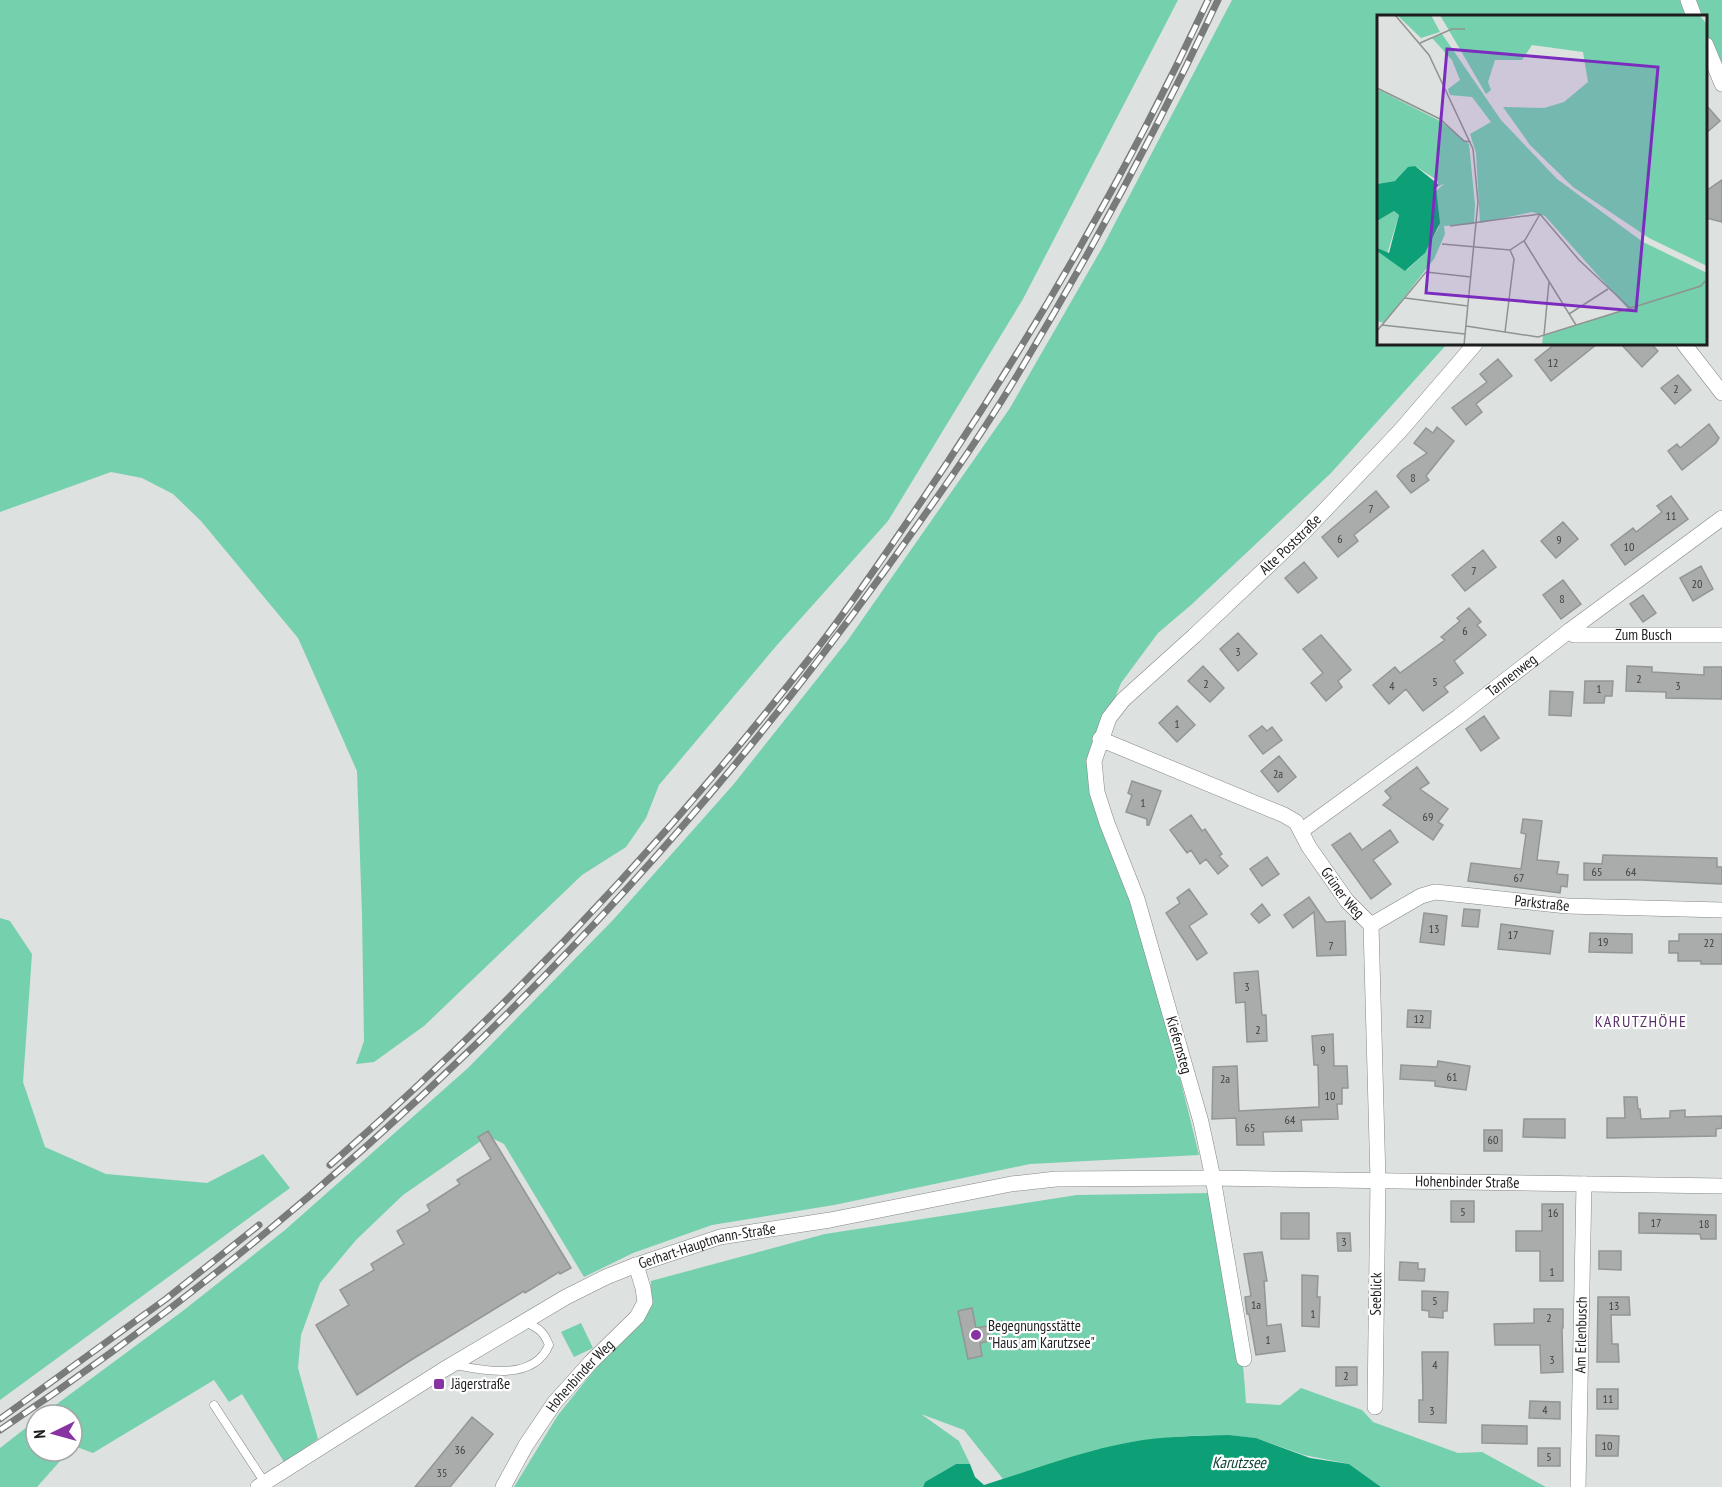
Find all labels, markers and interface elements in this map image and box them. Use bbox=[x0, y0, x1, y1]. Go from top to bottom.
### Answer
inset map bbox=[1377, 15, 1707, 345]
house number: 12 bbox=[1548, 355, 1558, 370]
house number: 2 bbox=[1673, 381, 1679, 396]
house number: 8 bbox=[1410, 470, 1416, 485]
house number: 7 bbox=[1368, 501, 1374, 516]
house number: 11 bbox=[1666, 508, 1676, 523]
street label: Alte Poststraße bbox=[1255, 510, 1325, 578]
house number: 6 bbox=[1337, 531, 1343, 546]
house number: 9 bbox=[1556, 532, 1562, 547]
house number: 10 bbox=[1624, 539, 1634, 554]
house number: 7 bbox=[1471, 563, 1477, 578]
house number: 20 bbox=[1692, 576, 1702, 591]
house number: 8 bbox=[1559, 591, 1565, 606]
house number: 6 bbox=[1462, 623, 1468, 638]
street label: Zum Busch bbox=[1615, 625, 1672, 644]
house number: 3 bbox=[1235, 644, 1241, 659]
street label: Tannenweg bbox=[1482, 649, 1540, 700]
house number: 2 bbox=[1636, 671, 1642, 686]
house number: 5 bbox=[1432, 674, 1438, 689]
house number: 2 bbox=[1203, 676, 1209, 691]
house number: 4 bbox=[1389, 678, 1395, 693]
house number: 3 bbox=[1675, 678, 1681, 693]
house number: 1 bbox=[1596, 681, 1602, 696]
house number: 1 bbox=[1174, 716, 1180, 731]
house number: 2a bbox=[1273, 766, 1283, 781]
house number: 1 bbox=[1140, 795, 1146, 810]
house number: 69 bbox=[1423, 809, 1433, 824]
street label: Grüner Weg bbox=[1317, 863, 1369, 922]
house number: 65 bbox=[1592, 864, 1602, 879]
house number: 64 bbox=[1626, 864, 1637, 879]
house number: 67 bbox=[1514, 870, 1524, 885]
street label: Parkstraße bbox=[1514, 890, 1571, 915]
house number: 13 bbox=[1429, 921, 1439, 936]
house number: 17 bbox=[1508, 927, 1518, 942]
house number: 19 bbox=[1598, 934, 1608, 949]
house number: 22 bbox=[1704, 935, 1714, 950]
house number: 7 bbox=[1328, 938, 1334, 953]
house number: 3 bbox=[1244, 979, 1250, 994]
house number: 12 bbox=[1414, 1011, 1424, 1026]
district label: KARUTZHÖHE bbox=[1595, 1011, 1687, 1031]
street label: Kiefernsteg bbox=[1162, 1014, 1197, 1076]
house number: 2 bbox=[1255, 1022, 1261, 1037]
house number: 9 bbox=[1320, 1042, 1326, 1057]
house number: 61 bbox=[1447, 1069, 1457, 1084]
house number: 2a bbox=[1220, 1071, 1230, 1086]
house number: 10 bbox=[1325, 1088, 1335, 1103]
house number: 64 bbox=[1285, 1112, 1296, 1127]
house number: 65 bbox=[1245, 1120, 1255, 1135]
house number: 60 bbox=[1488, 1132, 1498, 1147]
street label: Hohenbinder Straße bbox=[1415, 1171, 1520, 1192]
house number: 5 bbox=[1460, 1204, 1466, 1219]
house number: 16 bbox=[1548, 1205, 1558, 1220]
house number: 17 bbox=[1651, 1215, 1661, 1230]
house number: 18 bbox=[1699, 1216, 1709, 1231]
street label: Gerhart-Hauptmann-Straße bbox=[636, 1219, 777, 1273]
house number: 3 bbox=[1341, 1234, 1347, 1249]
house number: 1 bbox=[1549, 1264, 1555, 1279]
street label: Seeblick bbox=[1366, 1272, 1385, 1316]
house number: 5 bbox=[1432, 1293, 1438, 1308]
street label: Am Erlenbusch bbox=[1570, 1296, 1591, 1374]
house number: 1a bbox=[1251, 1297, 1261, 1312]
house number: 13 bbox=[1609, 1298, 1619, 1313]
house number: 1 bbox=[1310, 1306, 1316, 1321]
house number: 2 bbox=[1546, 1310, 1552, 1325]
place label: Begegnungsstätte "Haus am Karutzsee" bbox=[988, 1316, 1095, 1352]
marker: Begegnungsstätte "Haus am Karutzsee" bbox=[969, 1328, 983, 1342]
house number: 1 bbox=[1265, 1332, 1271, 1347]
street label: Hohenbinder Weg bbox=[541, 1335, 618, 1415]
house number: 3 bbox=[1549, 1352, 1555, 1367]
house number: 4 bbox=[1432, 1357, 1438, 1372]
house number: 2 bbox=[1343, 1368, 1349, 1383]
place label: Jägerstraße bbox=[450, 1374, 510, 1393]
marker: Jägerstraße bbox=[432, 1377, 446, 1391]
house number: 11 bbox=[1603, 1391, 1613, 1406]
house number: 4 bbox=[1542, 1402, 1548, 1417]
north arrow bbox=[24, 1403, 84, 1463]
house number: 3 bbox=[1429, 1403, 1435, 1418]
text: N bbox=[29, 1429, 49, 1439]
house number: 10 bbox=[1602, 1438, 1612, 1453]
house number: 36 bbox=[455, 1442, 465, 1457]
house number: 5 bbox=[1546, 1449, 1552, 1464]
water label: Karutzsee bbox=[1212, 1452, 1267, 1472]
house number: 35 bbox=[437, 1465, 447, 1480]

